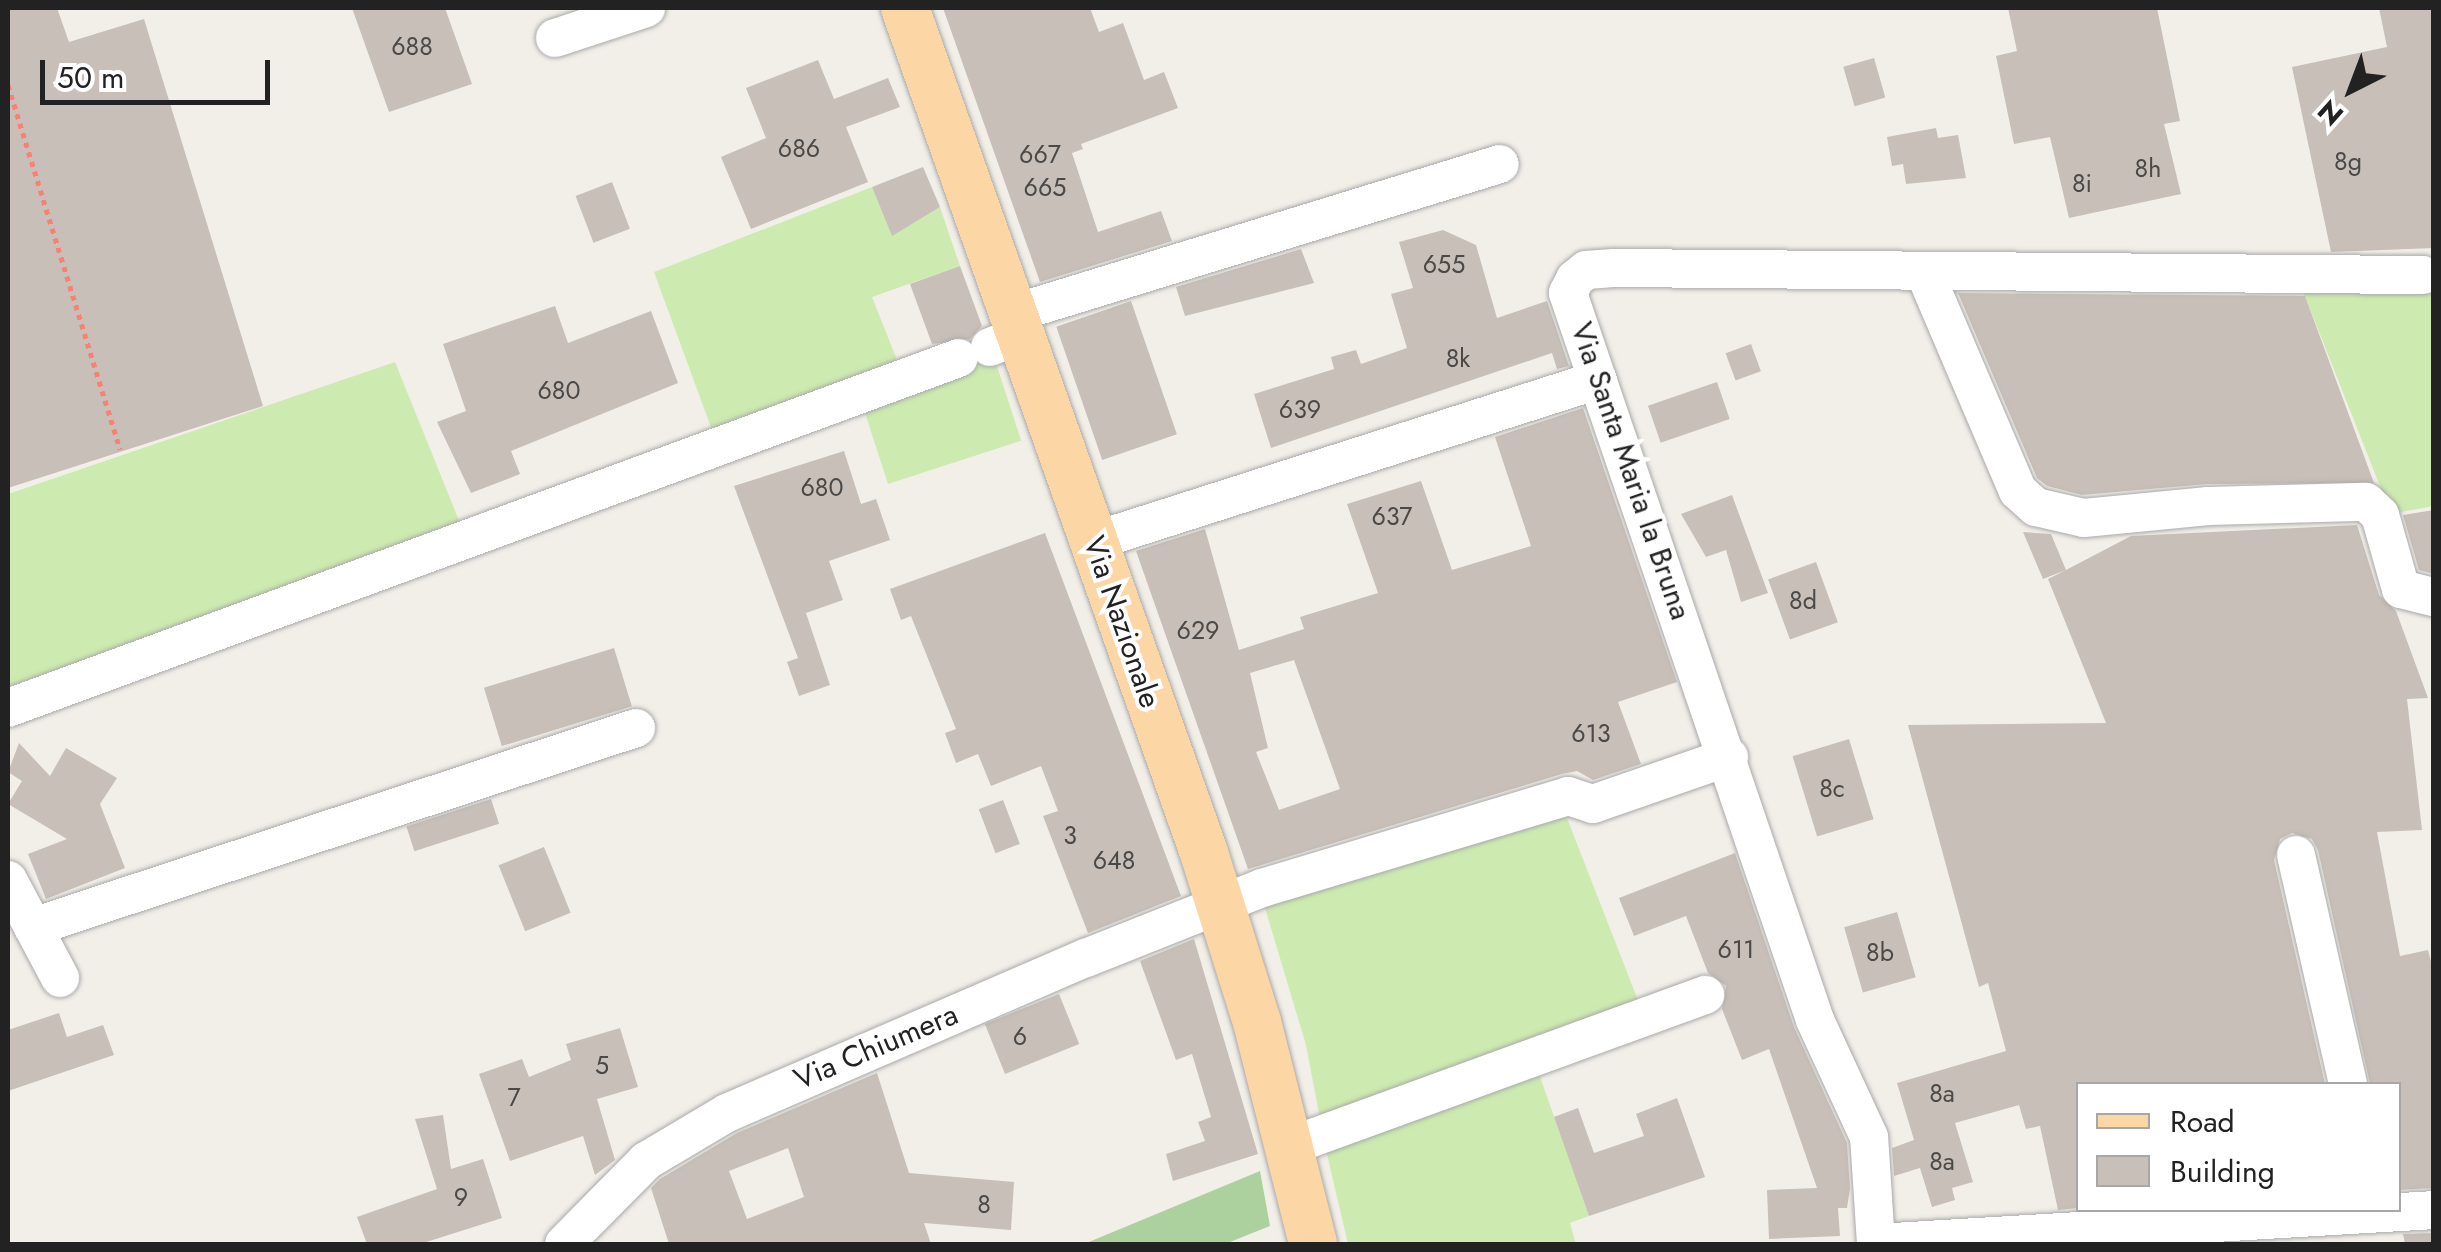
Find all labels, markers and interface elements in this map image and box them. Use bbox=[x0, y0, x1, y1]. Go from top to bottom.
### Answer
house number: 688 bbox=[391, 31, 433, 61]
scale bar bbox=[45, 40, 275, 102]
north arrow bbox=[2301, 40, 2401, 140]
text: 50 m bbox=[57, 56, 124, 99]
text: N bbox=[2309, 90, 2353, 135]
house number: 686 bbox=[778, 133, 820, 163]
house number: 667 bbox=[1019, 139, 1061, 169]
house number: 8g bbox=[2334, 146, 2362, 176]
house number: 8h bbox=[2135, 153, 2161, 183]
house number: 8i bbox=[2072, 168, 2092, 198]
house number: 665 bbox=[1024, 172, 1066, 202]
house number: 655 bbox=[1423, 249, 1465, 279]
street label: Via Santa Maria la Bruna bbox=[1563, 318, 1699, 624]
house number: 8k bbox=[1446, 343, 1470, 373]
house number: 680 bbox=[537, 375, 581, 405]
house number: 639 bbox=[1279, 394, 1321, 424]
house number: 680 bbox=[800, 472, 844, 502]
house number: 637 bbox=[1372, 501, 1412, 531]
street label: Via Nazionale bbox=[1076, 531, 1168, 713]
house number: 8d bbox=[1789, 585, 1817, 615]
house number: 629 bbox=[1176, 615, 1220, 645]
house number: 613 bbox=[1571, 718, 1611, 748]
house number: 8c bbox=[1819, 773, 1845, 803]
house number: 3 bbox=[1063, 820, 1077, 850]
house number: 648 bbox=[1093, 845, 1135, 875]
house number: 611 bbox=[1718, 934, 1754, 964]
house number: 8b bbox=[1866, 937, 1894, 967]
street label: Via Chiumera bbox=[789, 996, 963, 1098]
house number: 6 bbox=[1013, 1021, 1027, 1051]
house number: 5 bbox=[595, 1050, 609, 1080]
house number: 8a bbox=[1929, 1078, 1955, 1108]
house number: 7 bbox=[507, 1082, 521, 1112]
legend bbox=[2076, 1082, 2401, 1212]
text: Road bbox=[2170, 1100, 2235, 1143]
house number: 8a bbox=[1929, 1146, 1955, 1176]
text: Building bbox=[2170, 1150, 2275, 1193]
house number: 9 bbox=[454, 1182, 468, 1212]
house number: 8 bbox=[977, 1189, 991, 1219]

